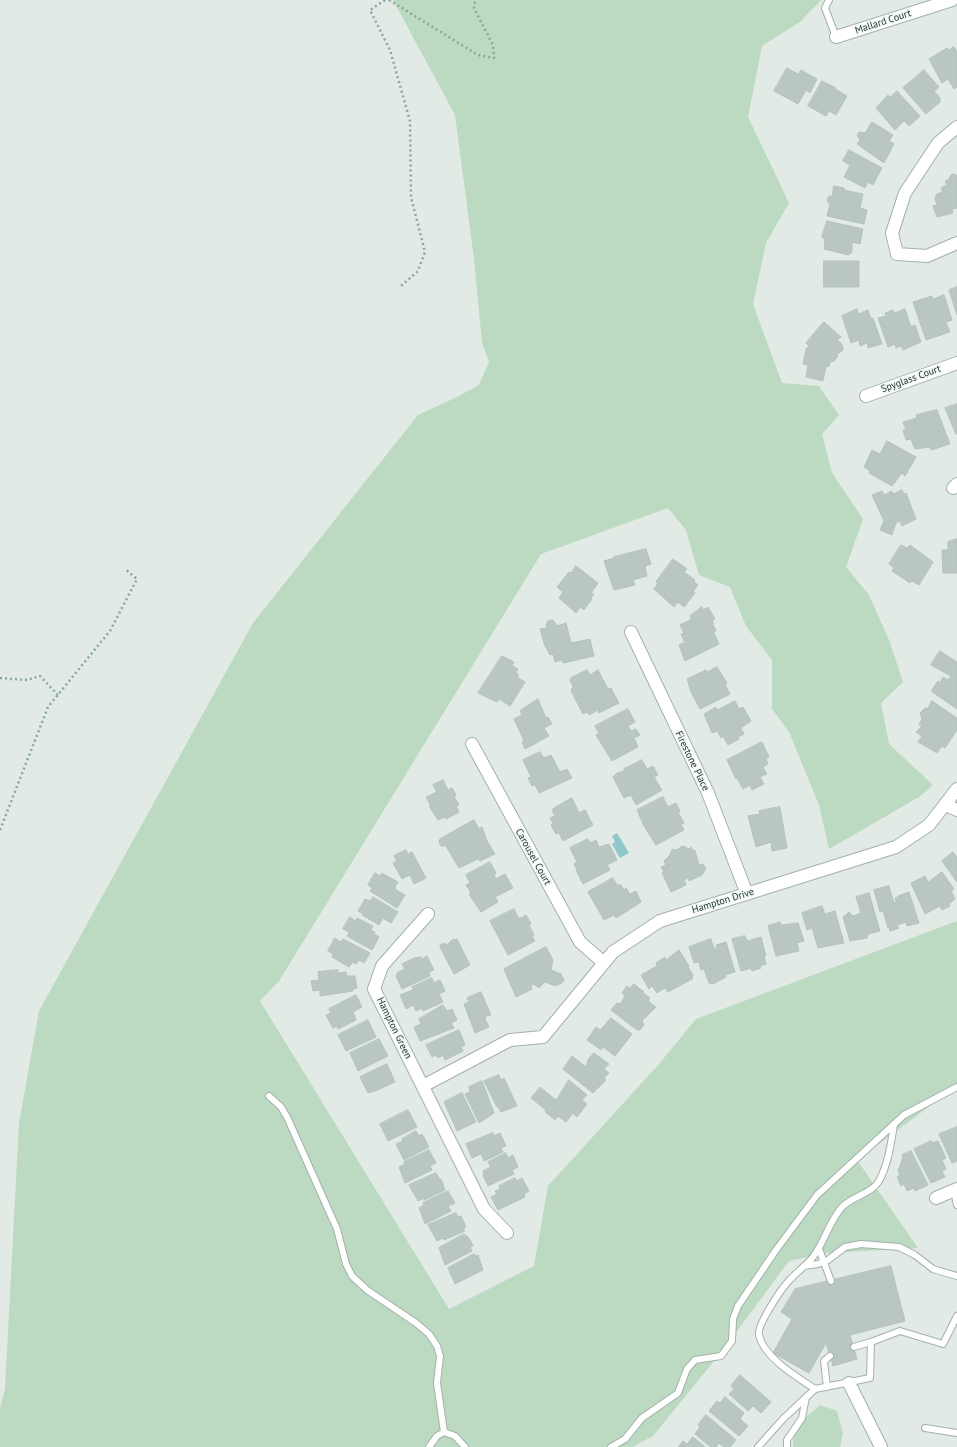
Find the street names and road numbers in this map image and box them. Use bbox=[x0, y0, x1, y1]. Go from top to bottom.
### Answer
street label: Mallard Court bbox=[853, 7, 913, 37]
street label: Spyglass Court bbox=[879, 363, 943, 395]
street label: Firestone Place bbox=[672, 729, 712, 793]
street label: Carousel Court bbox=[513, 827, 553, 887]
street label: Hampton Drive bbox=[690, 886, 756, 916]
street label: Hampton Green bbox=[374, 995, 414, 1061]

